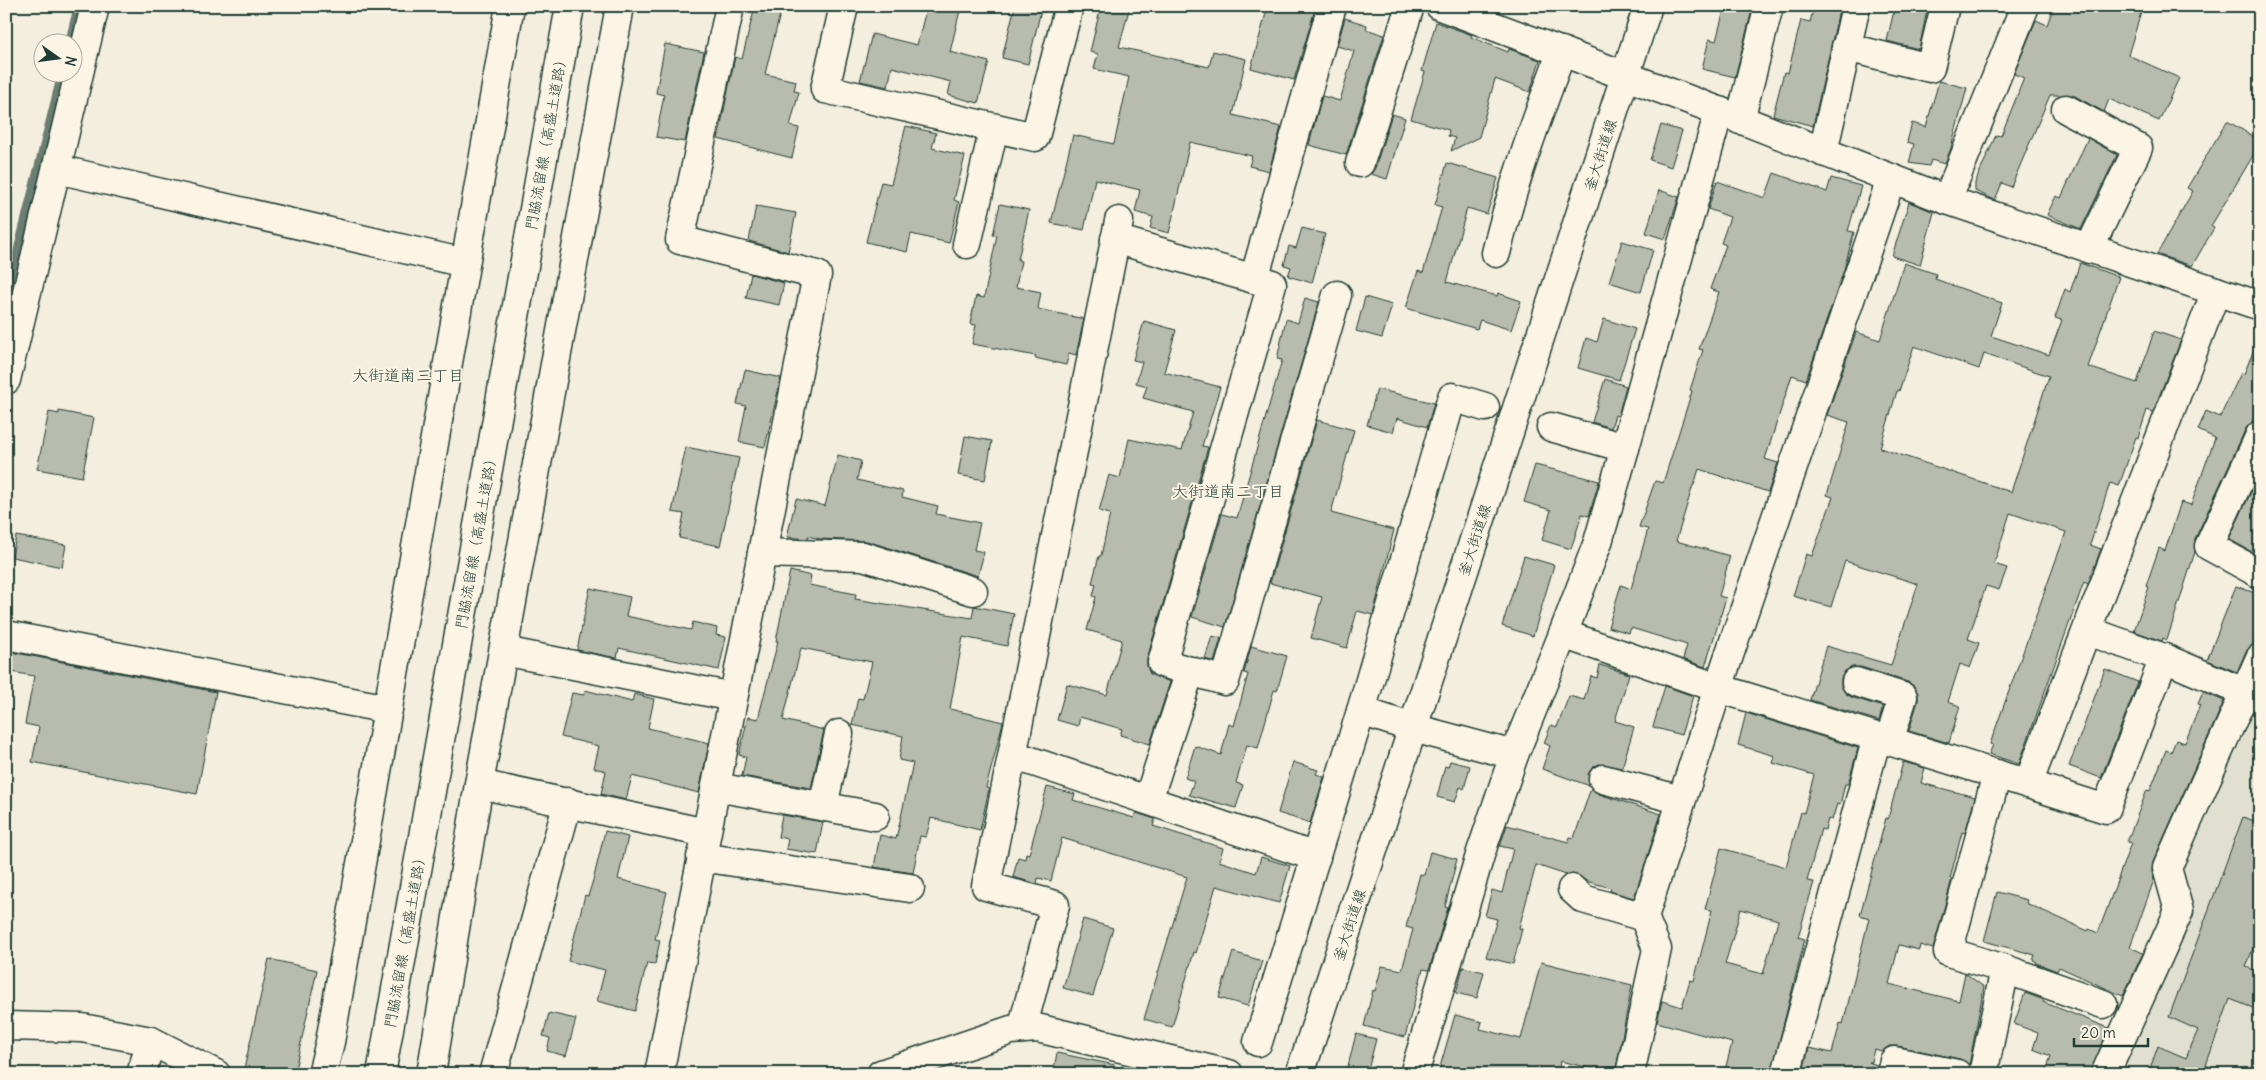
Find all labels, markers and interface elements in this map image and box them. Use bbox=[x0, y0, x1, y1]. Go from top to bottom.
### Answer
north arrow bbox=[32, 32, 82, 82]
street label: 門脇流留線（高盛土道路） bbox=[521, 51, 571, 231]
text: N bbox=[61, 54, 81, 68]
street label: 釜大街道線 bbox=[1579, 116, 1621, 194]
district label: 大街道南三丁目 bbox=[352, 365, 464, 385]
street label: 門脇流留線（高盛土道路） bbox=[451, 450, 501, 630]
district label: 大街道南二丁目 bbox=[1172, 481, 1284, 501]
street label: 釜大街道線 bbox=[1453, 501, 1495, 579]
street label: 門脇流留線（高盛土道路） bbox=[380, 849, 430, 1029]
street label: 釜大街道線 bbox=[1328, 886, 1370, 964]
scale bar bbox=[2074, 1015, 2147, 1047]
text: 20 m bbox=[2081, 1023, 2116, 1042]

